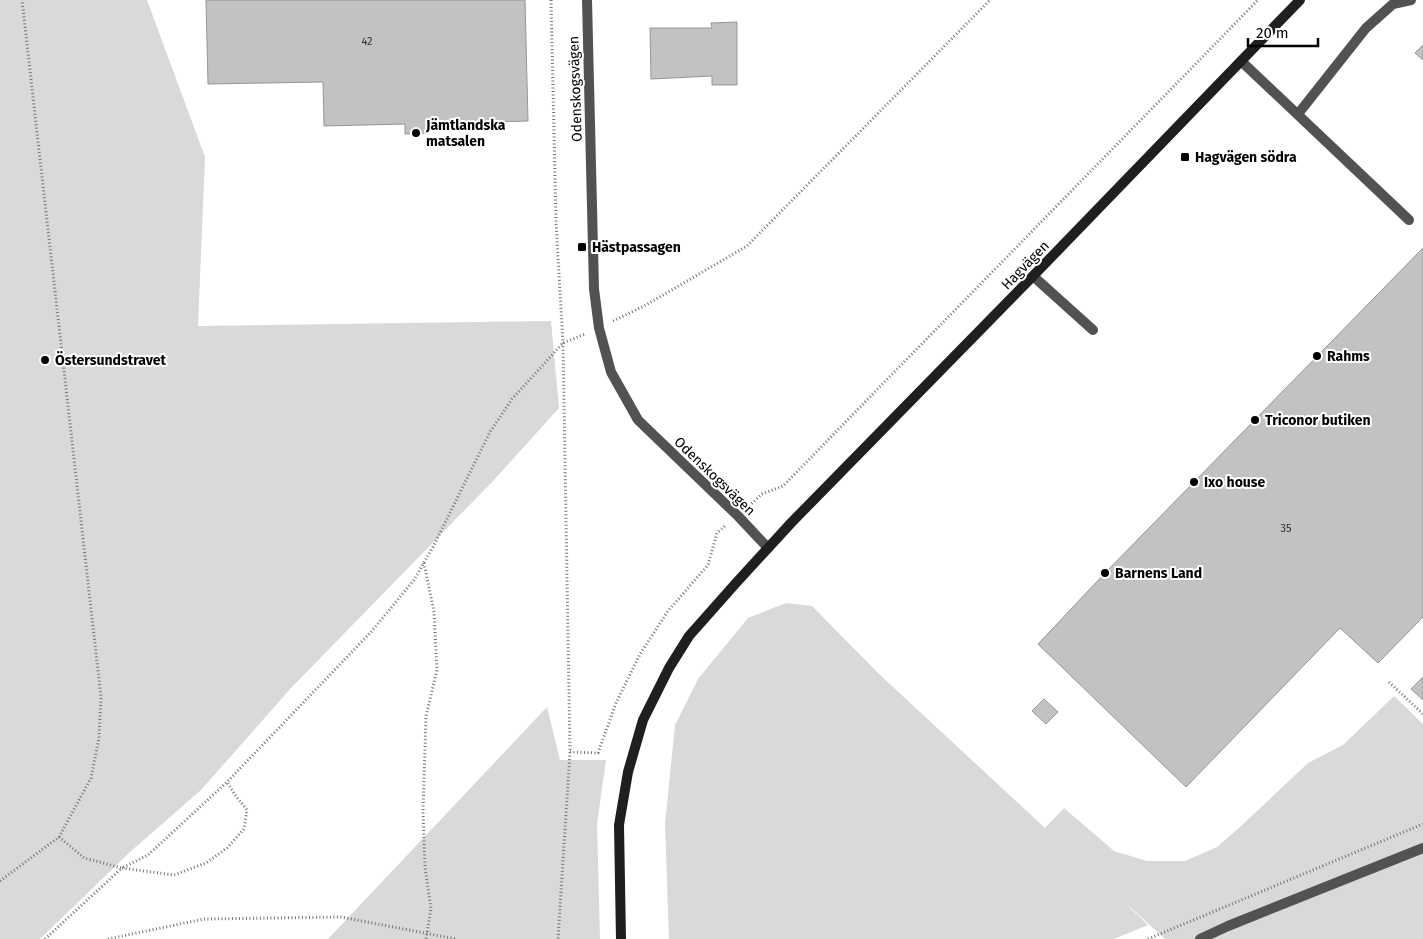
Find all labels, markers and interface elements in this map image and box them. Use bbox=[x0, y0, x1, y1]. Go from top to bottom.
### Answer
scale bar bbox=[1248, 15, 1318, 47]
text: 20 m bbox=[1256, 24, 1289, 42]
house number: 42 bbox=[361, 35, 373, 48]
street label: Odenskogsvägen bbox=[565, 36, 586, 142]
place label: Jämtlandska matsalen bbox=[425, 117, 506, 150]
marker: Jämtlandska matsalen bbox=[410, 127, 422, 139]
place label: Hagvägen södra bbox=[1195, 149, 1297, 166]
marker: Hagvägen södra bbox=[1179, 151, 1191, 163]
street label: Hagvägen bbox=[998, 237, 1053, 293]
place label: Hästpassagen bbox=[592, 239, 681, 256]
marker: Hästpassagen bbox=[576, 241, 588, 253]
place label: Rahms bbox=[1327, 348, 1370, 365]
marker: Rahms bbox=[1311, 350, 1323, 362]
place label: Östersundstravet bbox=[55, 351, 167, 369]
marker: Östersundstravet bbox=[39, 354, 51, 366]
place label: Triconor butiken bbox=[1265, 412, 1371, 429]
marker: Triconor butiken bbox=[1249, 414, 1261, 426]
street label: Odenskogsvägen bbox=[671, 433, 759, 519]
place label: Ixo house bbox=[1204, 474, 1266, 491]
marker: Ixo house bbox=[1188, 476, 1200, 488]
house number: 35 bbox=[1281, 522, 1292, 535]
place label: Barnens Land bbox=[1115, 565, 1202, 582]
marker: Barnens Land bbox=[1099, 567, 1111, 579]

